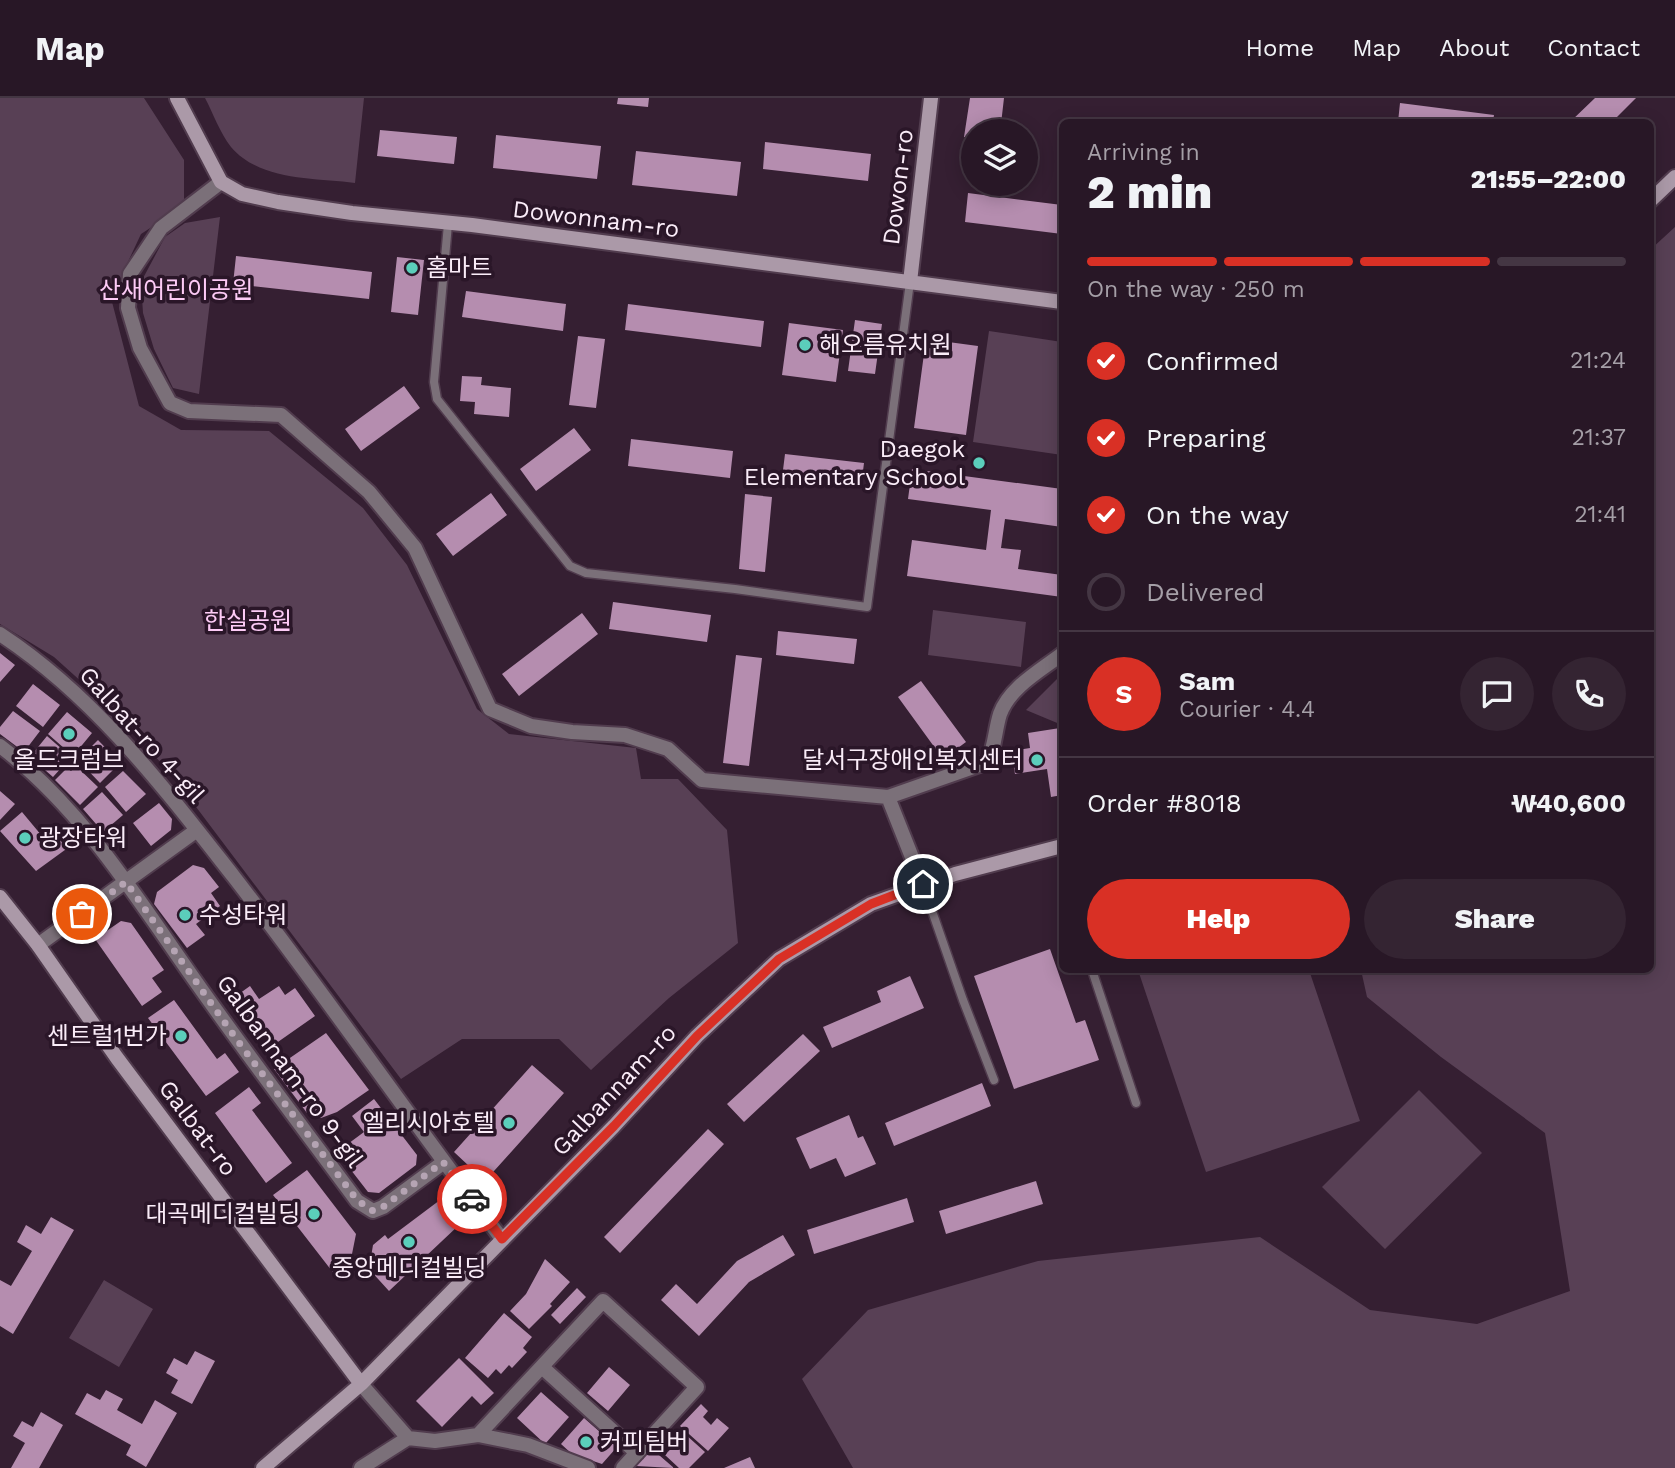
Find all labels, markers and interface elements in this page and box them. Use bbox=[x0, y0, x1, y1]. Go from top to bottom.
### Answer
text: Map bbox=[35, 29, 105, 68]
text: Home bbox=[1246, 34, 1314, 62]
text: Map bbox=[1352, 34, 1401, 62]
text: About bbox=[1439, 34, 1509, 62]
text: Contact bbox=[1547, 34, 1640, 62]
map controls bbox=[961, 119, 1038, 196]
button: layers bbox=[961, 119, 1038, 196]
street label: Dowon-ro bbox=[877, 128, 919, 246]
text: Arriving in bbox=[1087, 139, 1200, 166]
text: 21:55–22:00 bbox=[1471, 164, 1626, 194]
text: 2 min bbox=[1087, 165, 1212, 219]
street label: Dowonnam-ro bbox=[511, 195, 681, 243]
place label: 홈마트 bbox=[426, 254, 492, 282]
marker: 홈마트 bbox=[404, 260, 420, 276]
park label: 산새어린이공원 bbox=[99, 276, 253, 304]
text: On the way · 250 m bbox=[1087, 276, 1305, 303]
place label: 해오름유치원 bbox=[819, 331, 951, 359]
marker: 해오름유치원 bbox=[797, 337, 813, 353]
icon: check bbox=[1087, 342, 1125, 380]
text: Confirmed bbox=[1146, 346, 1279, 376]
text: 21:24 bbox=[1570, 347, 1626, 374]
icon: check bbox=[1087, 419, 1125, 457]
text: Preparing bbox=[1146, 423, 1266, 453]
text: 21:37 bbox=[1571, 424, 1626, 451]
place label: Daegok Elementary School bbox=[744, 435, 966, 491]
marker: Daegok Elementary School bbox=[971, 455, 987, 471]
icon: check bbox=[1087, 496, 1125, 534]
text: On the way bbox=[1146, 500, 1289, 530]
text: 21:41 bbox=[1574, 501, 1626, 528]
text: Delivered bbox=[1146, 577, 1265, 607]
park label: 한실공원 bbox=[204, 607, 292, 635]
button: chat bbox=[1460, 657, 1534, 731]
button: phone bbox=[1552, 657, 1626, 731]
street label: Galbat-ro 4-gil bbox=[73, 661, 211, 809]
text: Sam bbox=[1179, 666, 1235, 696]
text: S bbox=[1116, 679, 1132, 709]
text: Courier · 4.4 bbox=[1179, 696, 1315, 723]
marker: 올드크럼브 bbox=[61, 726, 77, 742]
place label: 올드크럼브 bbox=[14, 746, 124, 774]
place label: 달서구장애인복지센터 bbox=[802, 746, 1023, 774]
marker: 달서구장애인복지센터 bbox=[1029, 752, 1045, 768]
text: Order #8018 bbox=[1087, 788, 1242, 818]
text: ₩40,600 bbox=[1511, 788, 1626, 818]
place label: 광장타워 bbox=[39, 824, 127, 852]
marker: 광장타워 bbox=[17, 830, 33, 846]
pin bbox=[893, 854, 953, 914]
icon: home bbox=[904, 865, 942, 903]
button: Help bbox=[1087, 879, 1350, 959]
button: Share bbox=[1364, 879, 1626, 959]
pin bbox=[52, 884, 112, 944]
icon: bag bbox=[63, 895, 101, 933]
place label: 수성타워 bbox=[199, 901, 287, 929]
marker: 수성타워 bbox=[177, 907, 193, 923]
street label: Galbannam-ro 9-gil bbox=[211, 969, 370, 1173]
street label: Galbannam-ro bbox=[546, 1019, 682, 1161]
place label: 센트럴1번가 bbox=[47, 1022, 167, 1050]
marker: 센트럴1번가 bbox=[173, 1028, 189, 1044]
street label: Galbat-ro bbox=[153, 1075, 243, 1181]
place label: 엘리시아호텔 bbox=[363, 1109, 495, 1137]
marker: 엘리시아호텔 bbox=[501, 1115, 517, 1131]
courier bbox=[437, 1164, 507, 1234]
icon: car bbox=[453, 1180, 491, 1218]
place label: 대곡메디컬빌딩 bbox=[145, 1200, 300, 1228]
marker: 대곡메디컬빌딩 bbox=[306, 1206, 322, 1222]
marker: 중앙메디컬빌딩 bbox=[401, 1234, 417, 1250]
place label: 중앙메디컬빌딩 bbox=[332, 1254, 486, 1282]
place label: 커피팀버 bbox=[600, 1428, 688, 1456]
marker: 커피팀버 bbox=[578, 1434, 594, 1450]

